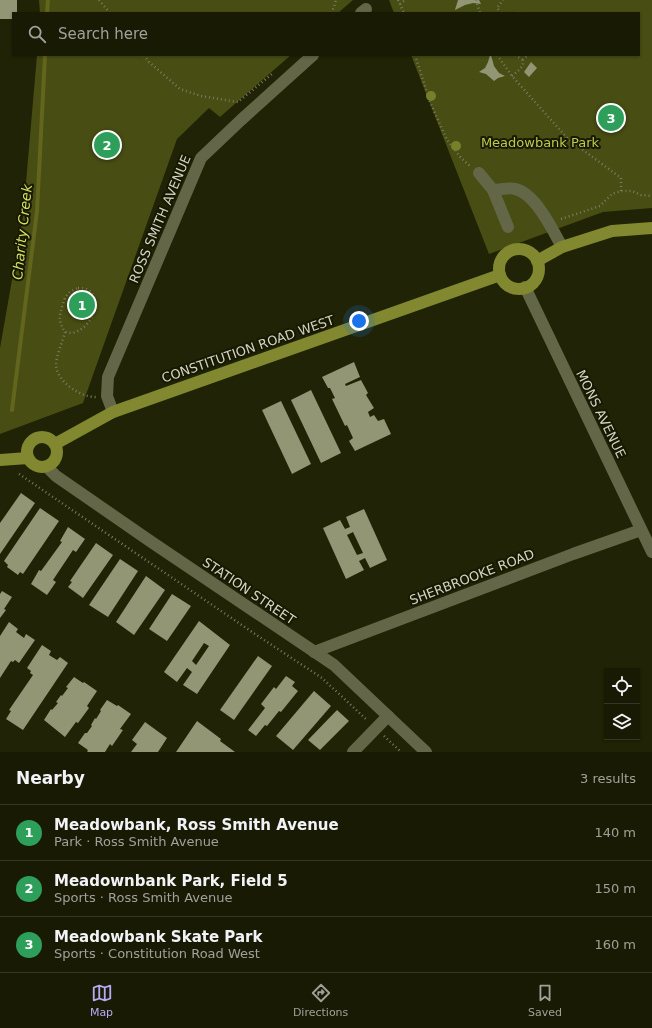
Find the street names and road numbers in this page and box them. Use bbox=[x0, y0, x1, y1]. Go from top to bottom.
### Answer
street label: ROSS SMITH AVENUE bbox=[126, 153, 194, 285]
street label: CONSTITUTION ROAD WEST bbox=[160, 312, 336, 386]
street label: MONS AVENUE bbox=[573, 367, 629, 461]
street label: SHERBROOKE ROAD bbox=[407, 546, 537, 608]
street label: STATION STREET bbox=[200, 554, 298, 628]

